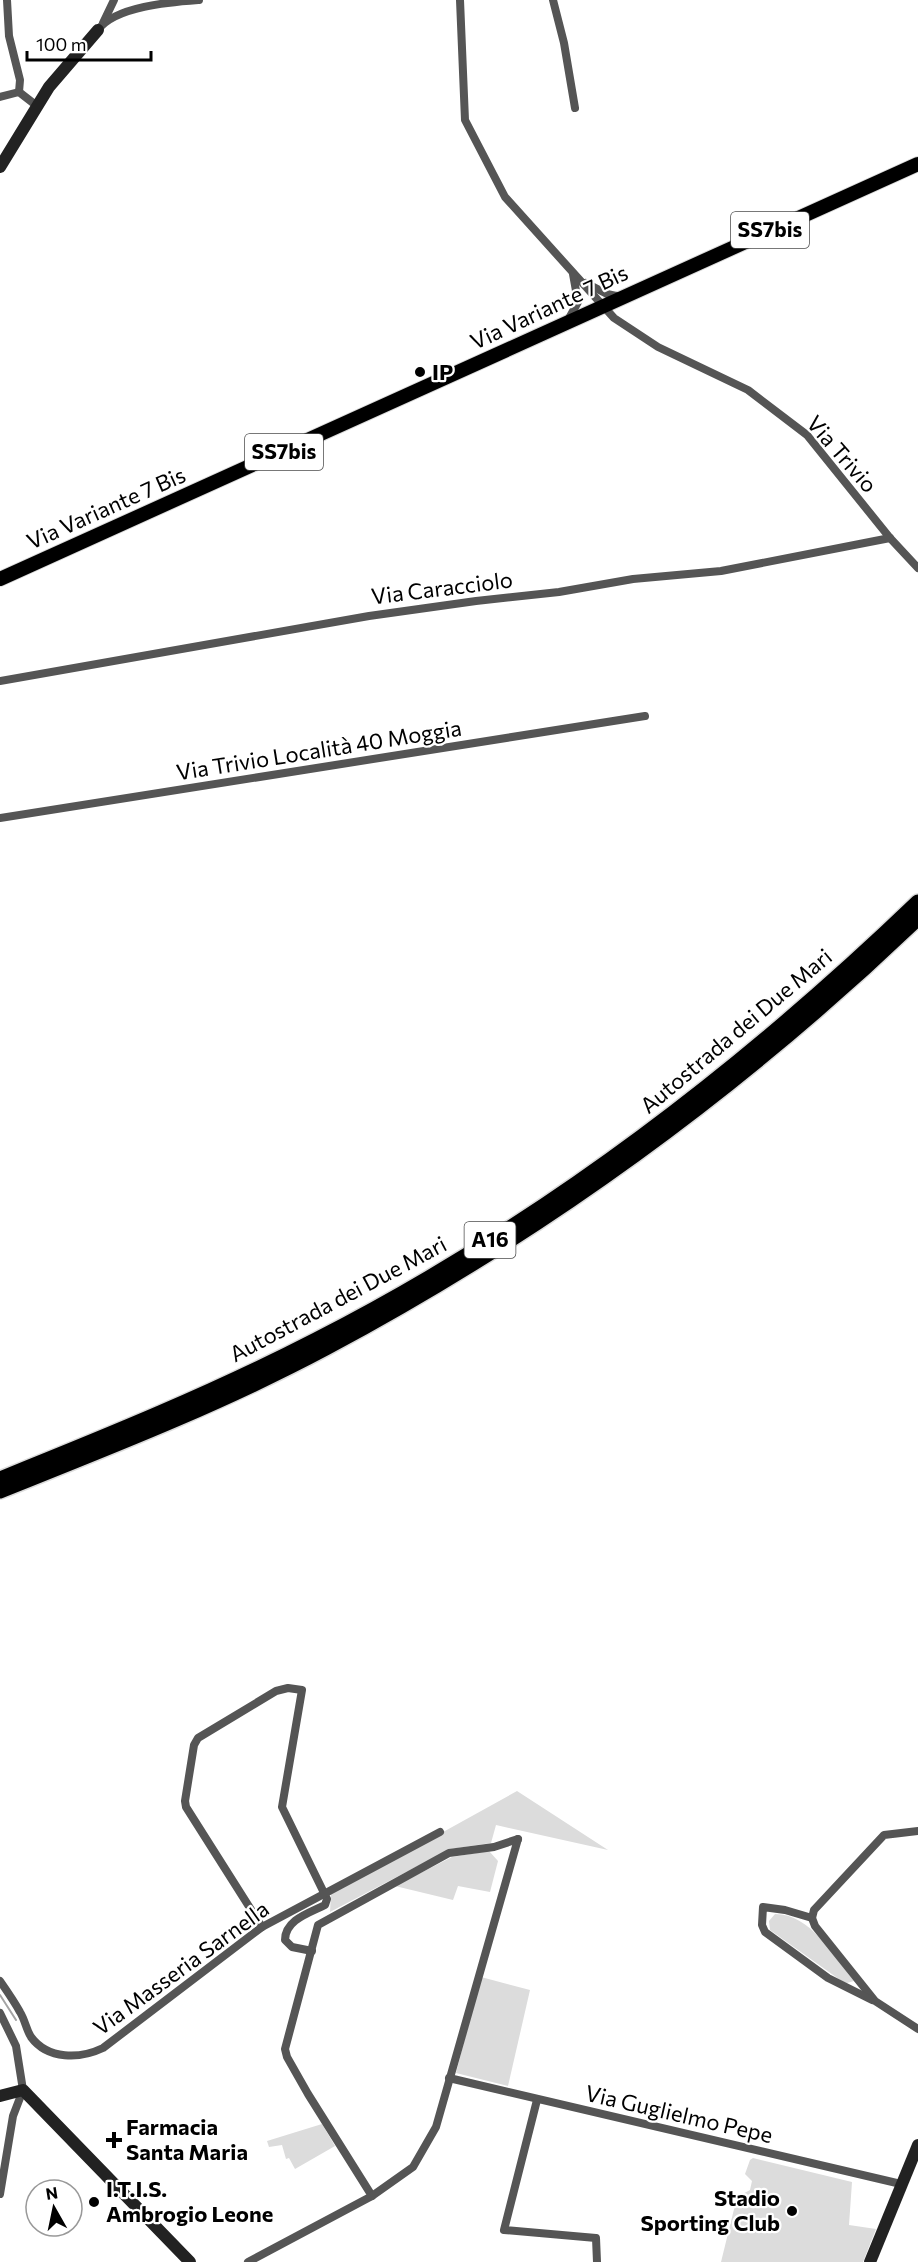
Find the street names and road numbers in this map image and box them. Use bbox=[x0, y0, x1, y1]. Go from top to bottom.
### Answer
road number: SS7bis bbox=[731, 212, 809, 248]
street label: Via Variante 7 Bis bbox=[466, 258, 632, 355]
street label: Via Trivio bbox=[802, 410, 883, 498]
road number: SS7bis bbox=[245, 434, 323, 470]
street label: Via Variante 7 Bis bbox=[22, 460, 189, 555]
street label: Via Caracciolo bbox=[370, 565, 514, 610]
street label: Via Trivio Località 40 Moggia bbox=[174, 714, 463, 785]
street label: Autostrada dei Due Mari bbox=[634, 943, 837, 1119]
road number: A16 bbox=[464, 1222, 516, 1258]
street label: Autostrada dei Due Mari bbox=[225, 1230, 451, 1367]
street label: Via Masseria Sarnella bbox=[88, 1895, 274, 2040]
street label: Via Guglielmo Pepe bbox=[583, 2079, 775, 2148]

